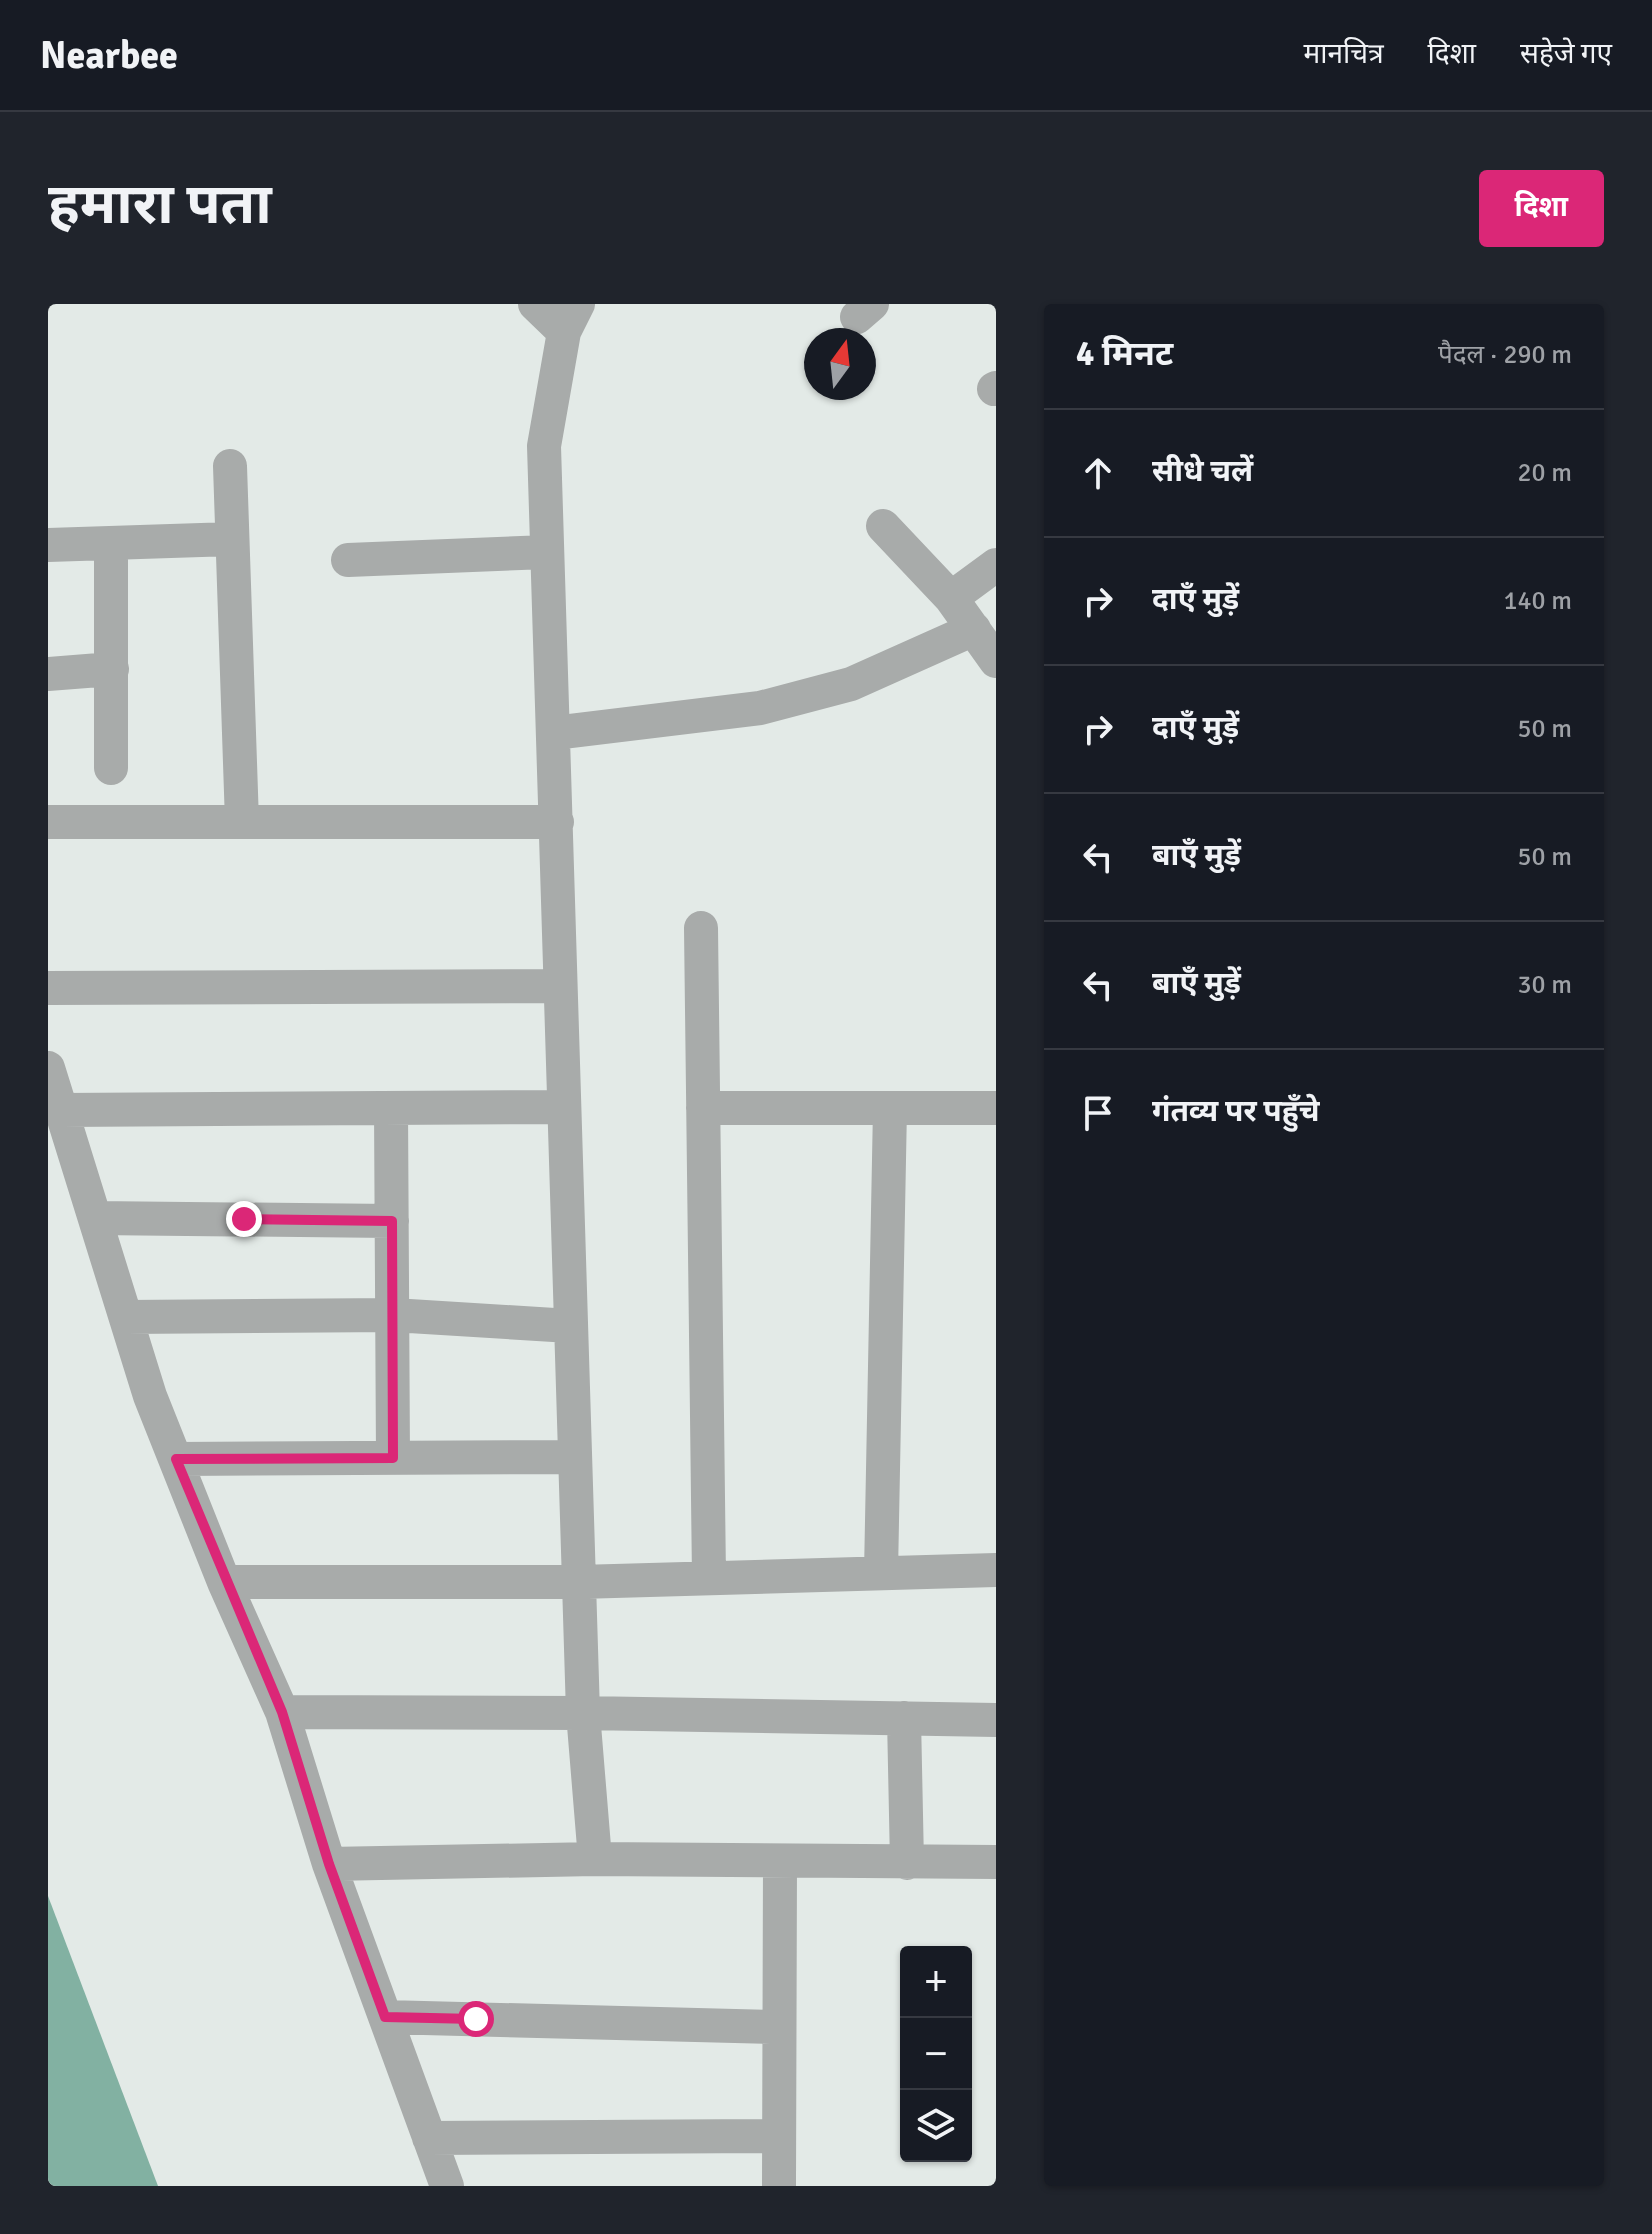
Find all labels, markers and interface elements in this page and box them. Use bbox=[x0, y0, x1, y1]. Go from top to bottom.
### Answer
text: Nearbee bbox=[40, 32, 178, 79]
text: मानचित्र bbox=[1304, 37, 1384, 71]
text: दिशा bbox=[1428, 37, 1476, 71]
text: सहेजे गए bbox=[1520, 37, 1612, 71]
text: हमारा पता bbox=[48, 170, 272, 239]
button: दिशा bbox=[1479, 170, 1604, 247]
north arrow bbox=[804, 328, 876, 400]
text: 4 मिनट bbox=[1076, 333, 1173, 375]
text: पैदल · 290 m bbox=[1438, 339, 1572, 371]
icon: ahead bbox=[1076, 451, 1120, 495]
text: सीधे चलें bbox=[1152, 453, 1253, 490]
text: 20 m bbox=[1517, 457, 1572, 489]
icon: right bbox=[1076, 579, 1120, 623]
text: दाएँ मुड़ें bbox=[1152, 581, 1239, 618]
text: 140 m bbox=[1503, 585, 1572, 617]
icon: right bbox=[1076, 707, 1120, 751]
text: दाएँ मुड़ें bbox=[1152, 709, 1239, 746]
text: 50 m bbox=[1517, 713, 1572, 745]
icon: left bbox=[1076, 835, 1120, 879]
text: बाएँ मुड़ें bbox=[1152, 837, 1241, 874]
text: 50 m bbox=[1517, 841, 1572, 873]
icon: left bbox=[1076, 963, 1120, 1007]
text: बाएँ मुड़ें bbox=[1152, 965, 1241, 1002]
text: 30 m bbox=[1517, 969, 1572, 1001]
icon: arrive bbox=[1076, 1091, 1120, 1135]
text: गंतव्य पर पहुँचे bbox=[1152, 1093, 1319, 1130]
route end bbox=[226, 1201, 262, 1237]
map controls bbox=[900, 1946, 972, 2162]
button: + bbox=[900, 1946, 972, 2018]
route start bbox=[458, 2001, 494, 2037]
button: − bbox=[900, 2018, 972, 2090]
button: layers bbox=[900, 2090, 972, 2162]

